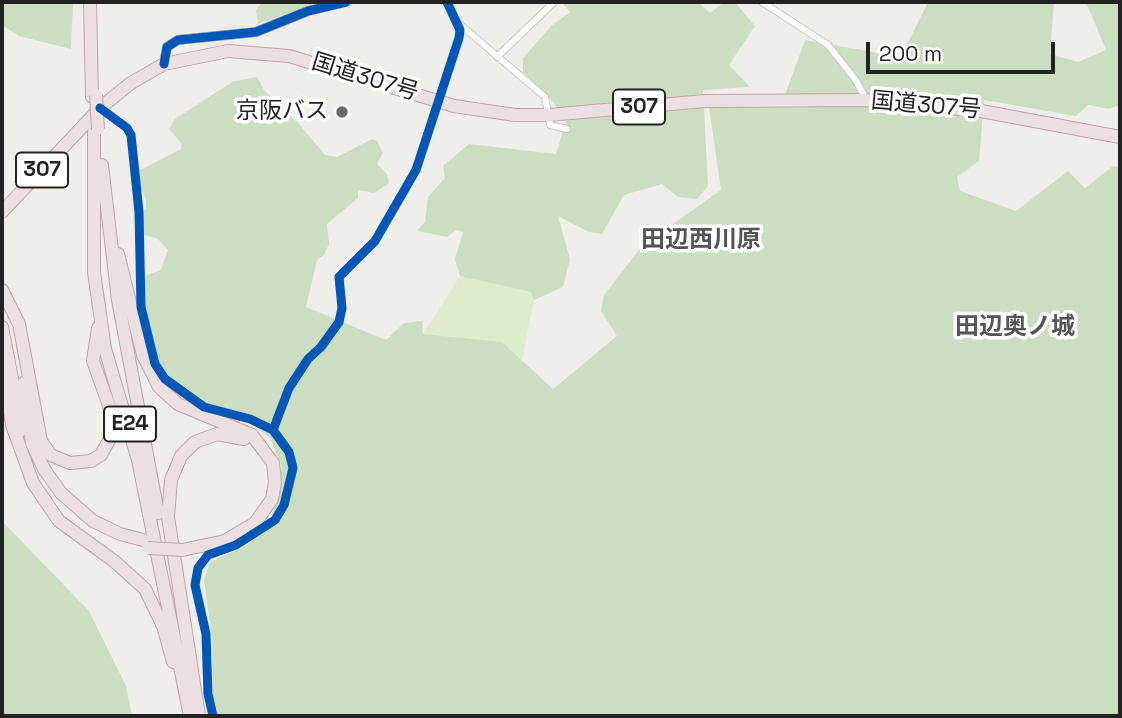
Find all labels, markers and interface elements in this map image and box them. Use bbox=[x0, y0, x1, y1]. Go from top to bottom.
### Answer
scale bar bbox=[870, 28, 1059, 72]
text: 200 m bbox=[879, 40, 942, 67]
street label: 国道307号 bbox=[308, 49, 422, 107]
street label: 国道307号 bbox=[870, 87, 982, 125]
road number: 307 bbox=[613, 90, 665, 124]
place label: 京阪バス bbox=[236, 98, 328, 126]
marker: 京阪バス bbox=[334, 104, 350, 120]
road number: 307 bbox=[16, 152, 68, 188]
district label: 田辺西川原 bbox=[641, 226, 761, 254]
district label: 田辺奥ノ城 bbox=[955, 313, 1075, 341]
road number: E24 bbox=[104, 406, 156, 442]

